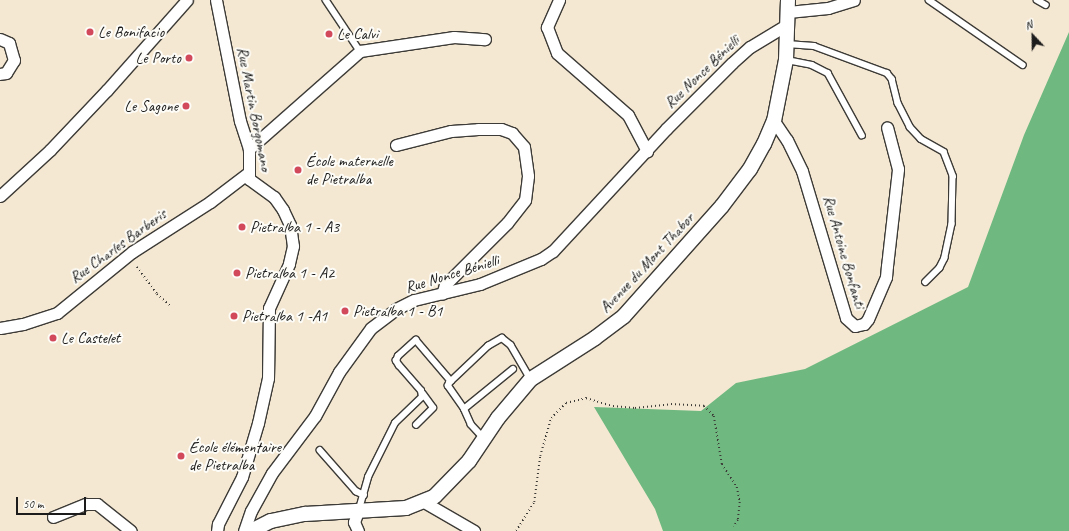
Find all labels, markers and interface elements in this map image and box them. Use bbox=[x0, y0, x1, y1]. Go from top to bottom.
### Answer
north arrow bbox=[1013, 16, 1053, 56]
text: N bbox=[1023, 17, 1034, 33]
place label: Le Bonifacio bbox=[98, 22, 164, 42]
place label: Le Calvi bbox=[337, 24, 378, 44]
marker: Le Bonifacio bbox=[85, 27, 95, 37]
marker: Le Calvi bbox=[324, 29, 334, 39]
street label: Rue Nonce Bénielli bbox=[660, 31, 744, 113]
street label: Rue Martin Borgomano bbox=[233, 45, 275, 173]
place label: Le Porto bbox=[136, 48, 181, 68]
marker: Le Porto bbox=[184, 53, 194, 63]
place label: Le Sagone bbox=[124, 96, 178, 116]
marker: Le Sagone bbox=[181, 101, 191, 111]
place label: École maternelle de Pietralba bbox=[306, 151, 393, 189]
marker: École maternelle de Pietralba bbox=[293, 165, 303, 175]
street label: Rue Antoine Bonfanti bbox=[819, 194, 869, 310]
street label: Rue Charles Barberis bbox=[66, 204, 170, 288]
street label: Avenue du Mont Thabor bbox=[595, 209, 699, 317]
place label: Pietralba 1 - A3 bbox=[250, 217, 339, 237]
marker: Pietralba 1 - A3 bbox=[237, 222, 247, 232]
street label: Rue Nonce Bénielli bbox=[403, 251, 501, 297]
place label: Pietralba 1 - A2 bbox=[245, 263, 334, 283]
marker: Pietralba 1 - A2 bbox=[232, 268, 242, 278]
place label: Pietralba 1 - B1 bbox=[353, 301, 442, 321]
place label: Pietralba 1 -A1 bbox=[242, 306, 327, 326]
marker: Pietralba 1 - B1 bbox=[340, 306, 350, 316]
marker: Pietralba 1 -A1 bbox=[229, 311, 239, 321]
place label: Le Castelet bbox=[61, 328, 121, 348]
marker: Le Castelet bbox=[48, 333, 58, 343]
place label: École élémentaire de Pietralba bbox=[189, 437, 281, 475]
marker: École élémentaire de Pietralba bbox=[176, 451, 186, 461]
scale bar bbox=[18, 489, 88, 515]
text: 50 m bbox=[23, 496, 43, 512]

